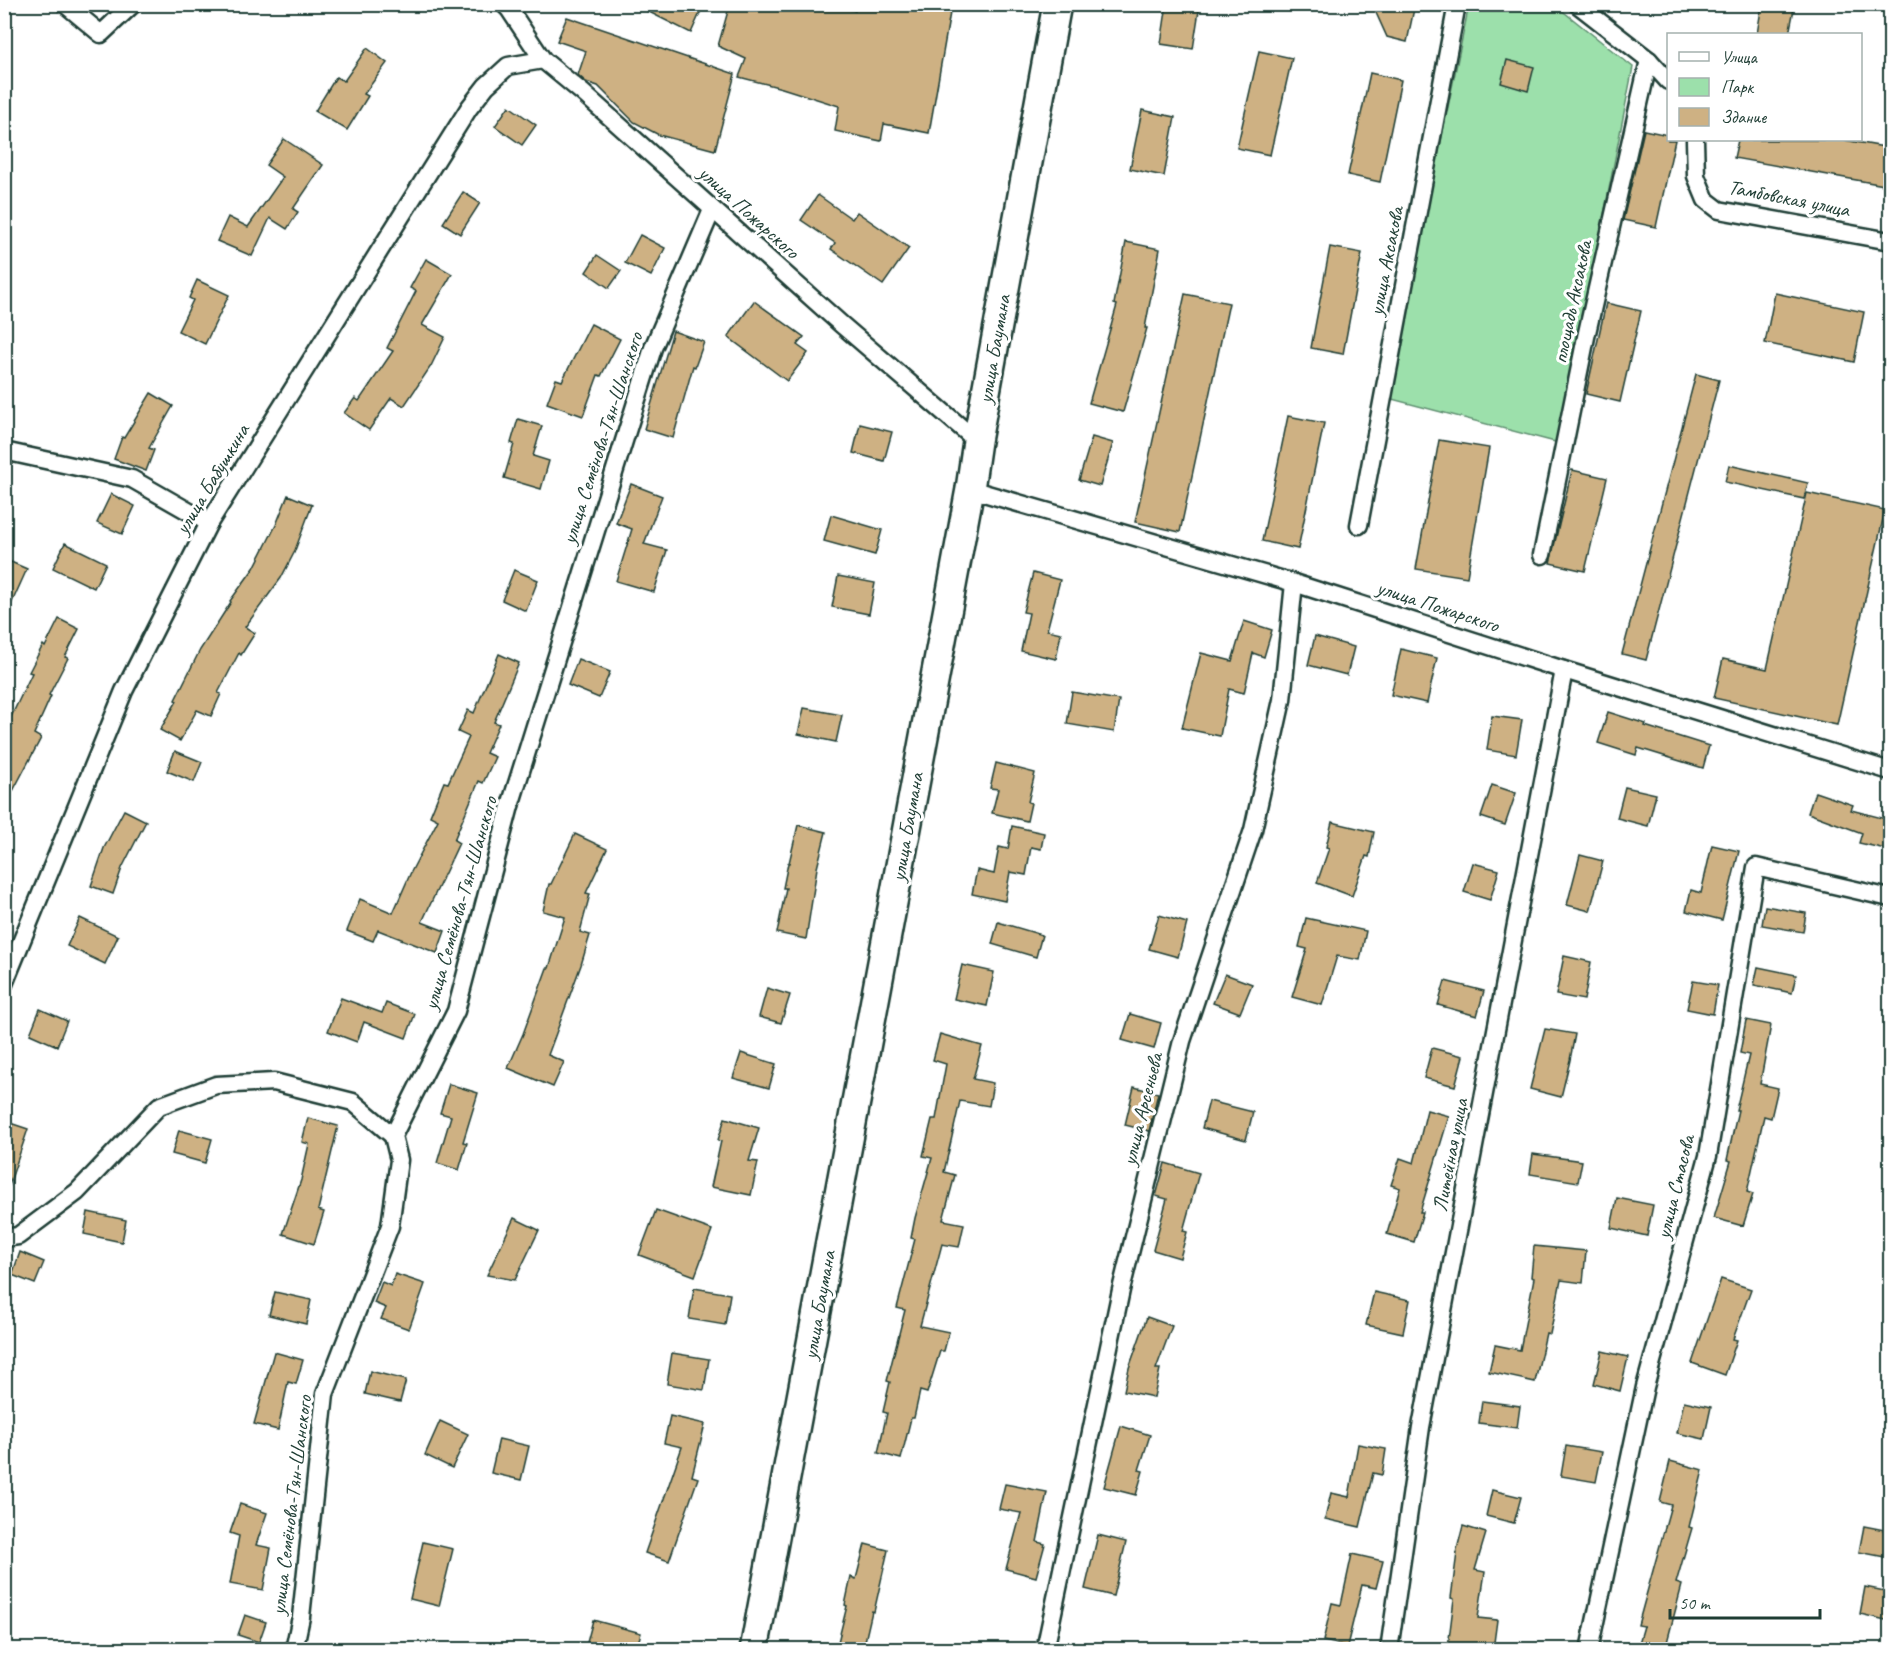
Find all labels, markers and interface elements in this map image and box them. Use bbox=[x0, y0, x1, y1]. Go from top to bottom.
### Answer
legend bbox=[1667, 33, 1862, 141]
text: Улица bbox=[1721, 46, 1758, 68]
text: Парк bbox=[1721, 76, 1755, 98]
text: Здание bbox=[1721, 106, 1767, 128]
street label: улица Пожарского bbox=[692, 159, 806, 265]
street label: Тамбовская улица bbox=[1726, 173, 1854, 223]
street label: улица Аксакова bbox=[1362, 202, 1410, 320]
street label: площадь Аксакова bbox=[1546, 236, 1598, 366]
street label: улица Баумана bbox=[971, 291, 1017, 407]
street label: улица Семёнова-Тян-Шанского bbox=[555, 327, 649, 549]
street label: улица Бабушкина bbox=[168, 418, 256, 541]
street label: улица Пожарского bbox=[1372, 573, 1504, 638]
street label: улица Баумана bbox=[884, 769, 930, 885]
street label: улица Семёнова-Тян-Шанского bbox=[417, 792, 503, 1015]
street label: улица Арсеньева bbox=[1115, 1048, 1169, 1170]
street label: Литейная улица bbox=[1426, 1095, 1474, 1214]
street label: улица Стасова bbox=[1649, 1130, 1701, 1244]
street label: улица Баумана bbox=[796, 1247, 842, 1363]
street label: улица Семёнова-Тян-Шанского bbox=[264, 1392, 318, 1618]
scale bar bbox=[1670, 1582, 1820, 1620]
text: 50 m bbox=[1679, 1592, 1712, 1614]

